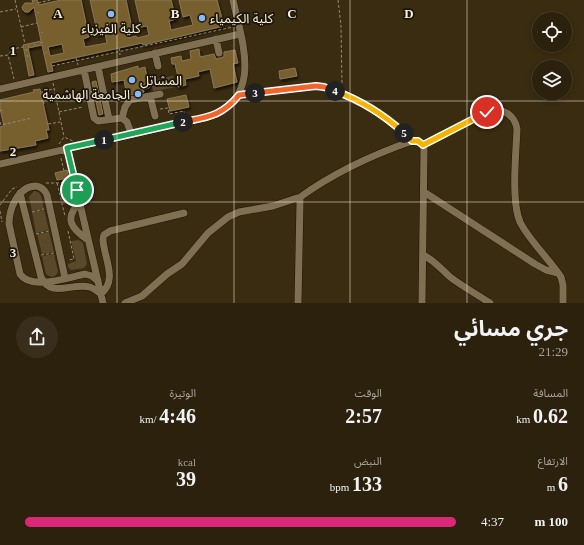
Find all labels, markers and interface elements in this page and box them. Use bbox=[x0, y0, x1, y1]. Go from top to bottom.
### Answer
text: A bbox=[53, 6, 63, 21]
text: B bbox=[171, 6, 180, 21]
text: C bbox=[287, 6, 297, 21]
text: D bbox=[404, 6, 414, 21]
marker: كلية الفيزياء bbox=[106, 9, 116, 19]
place label: كلية الكيمياء bbox=[210, 11, 274, 26]
map controls bbox=[532, 12, 572, 100]
button: locate bbox=[532, 12, 572, 52]
marker: كلية الكيمياء bbox=[197, 13, 207, 23]
place label: كلية الفيزياء bbox=[81, 21, 141, 36]
text: 1 bbox=[10, 43, 16, 58]
button: layers bbox=[532, 60, 572, 100]
place label: المشاتل bbox=[140, 73, 182, 89]
marker: المشاتل bbox=[127, 75, 137, 85]
pin: 4 bbox=[325, 81, 345, 101]
pin: 3 bbox=[245, 83, 265, 103]
text: 4 bbox=[332, 85, 338, 97]
place label: الجامعة الهاشمية bbox=[43, 87, 130, 103]
text: 3 bbox=[252, 87, 258, 99]
marker: الجامعة الهاشمية bbox=[133, 89, 143, 99]
pin bbox=[470, 95, 504, 129]
icon: check bbox=[476, 101, 498, 123]
pin: 2 bbox=[173, 112, 193, 132]
text: 2 bbox=[180, 116, 186, 128]
pin: 5 bbox=[394, 123, 414, 143]
text: 5 bbox=[401, 127, 407, 139]
pin: 1 bbox=[94, 130, 114, 150]
text: 1 bbox=[101, 134, 107, 146]
text: 2 bbox=[10, 144, 16, 159]
pin bbox=[60, 173, 94, 207]
icon: arrive bbox=[66, 179, 88, 201]
text: 3 bbox=[10, 245, 17, 260]
button: share bbox=[16, 316, 58, 358]
text: جري مسائي bbox=[454, 316, 568, 341]
text: 21:29 bbox=[538, 344, 568, 359]
text: الوتيرة bbox=[170, 387, 196, 399]
text: الوقت bbox=[354, 387, 382, 399]
text: المسافة bbox=[533, 387, 568, 399]
text: 4:46 bbox=[159, 405, 196, 427]
text: 2:57 bbox=[345, 405, 382, 427]
text: 0.62 bbox=[533, 405, 568, 427]
text: /km bbox=[139, 413, 159, 425]
text: km bbox=[516, 413, 533, 425]
text: النبض bbox=[354, 455, 382, 467]
text: الارتفاع bbox=[538, 455, 568, 467]
text: kcal bbox=[178, 456, 196, 468]
text: 39 bbox=[176, 468, 196, 490]
text: 133 bbox=[352, 473, 382, 495]
text: 6 bbox=[558, 473, 568, 495]
text: bpm bbox=[330, 481, 352, 493]
text: m bbox=[547, 481, 558, 493]
text: 4:37 bbox=[481, 514, 504, 529]
text: 100 m bbox=[534, 514, 568, 529]

